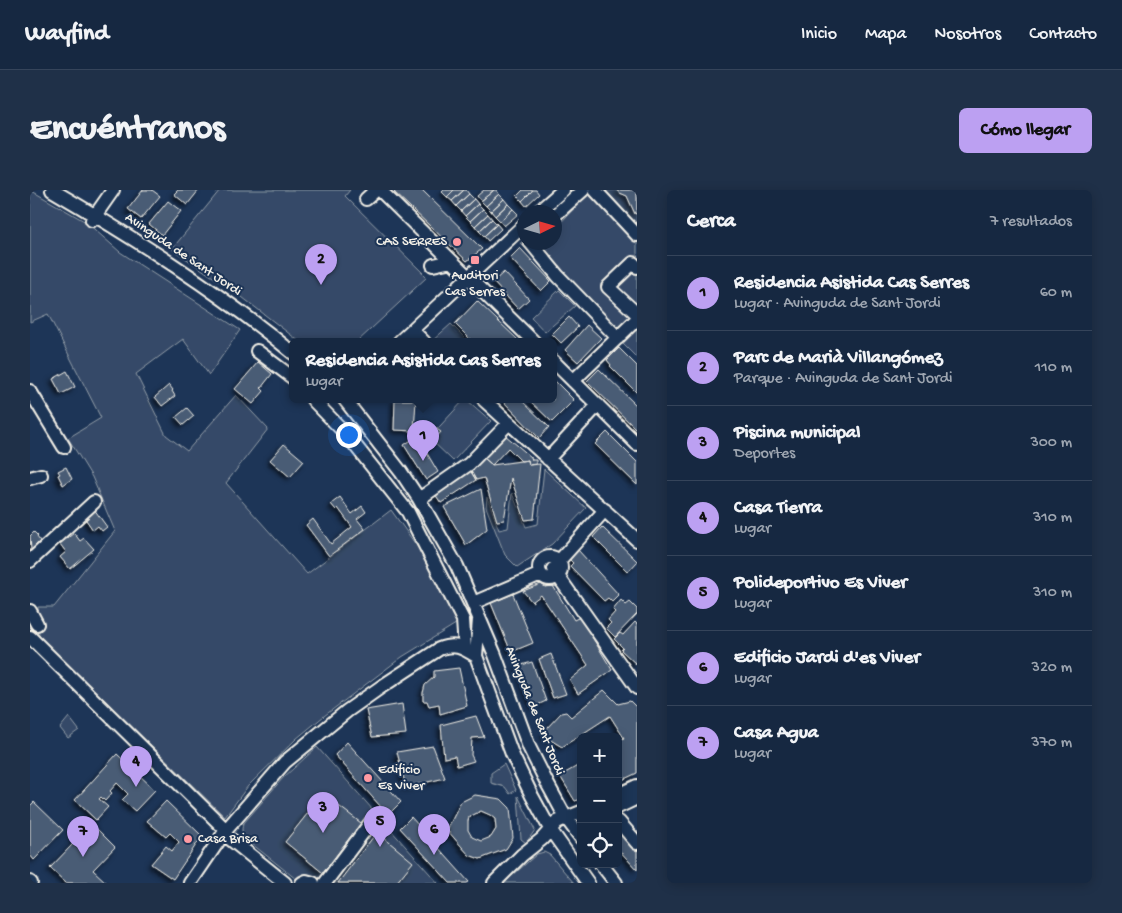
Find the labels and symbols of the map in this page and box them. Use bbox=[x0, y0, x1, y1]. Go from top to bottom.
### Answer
north arrow bbox=[517, 205, 562, 250]
street label: Avinguda de Sant Jordi bbox=[121, 210, 245, 300]
place label: CAS SERRES bbox=[376, 234, 447, 251]
marker: CAS SERRES bbox=[451, 236, 463, 248]
pin: 2 bbox=[305, 244, 337, 285]
marker: Auditori Cas Serres bbox=[469, 254, 481, 266]
place label: Auditori Cas Serres bbox=[445, 268, 506, 301]
pin: 1 bbox=[407, 420, 439, 461]
your location bbox=[336, 422, 362, 448]
street label: Avinguda de Sant Jordi bbox=[500, 644, 568, 778]
pin: 4 bbox=[120, 746, 152, 787]
place label: Edificio Es Viver bbox=[378, 762, 425, 795]
marker: Edificio Es Viver bbox=[362, 772, 374, 784]
pin: 3 bbox=[307, 792, 339, 833]
pin: 5 bbox=[364, 806, 396, 847]
pin: 6 bbox=[418, 814, 450, 855]
pin: 7 bbox=[67, 816, 99, 857]
place label: Casa Brisa bbox=[198, 831, 259, 848]
marker: Casa Brisa bbox=[182, 833, 194, 845]

